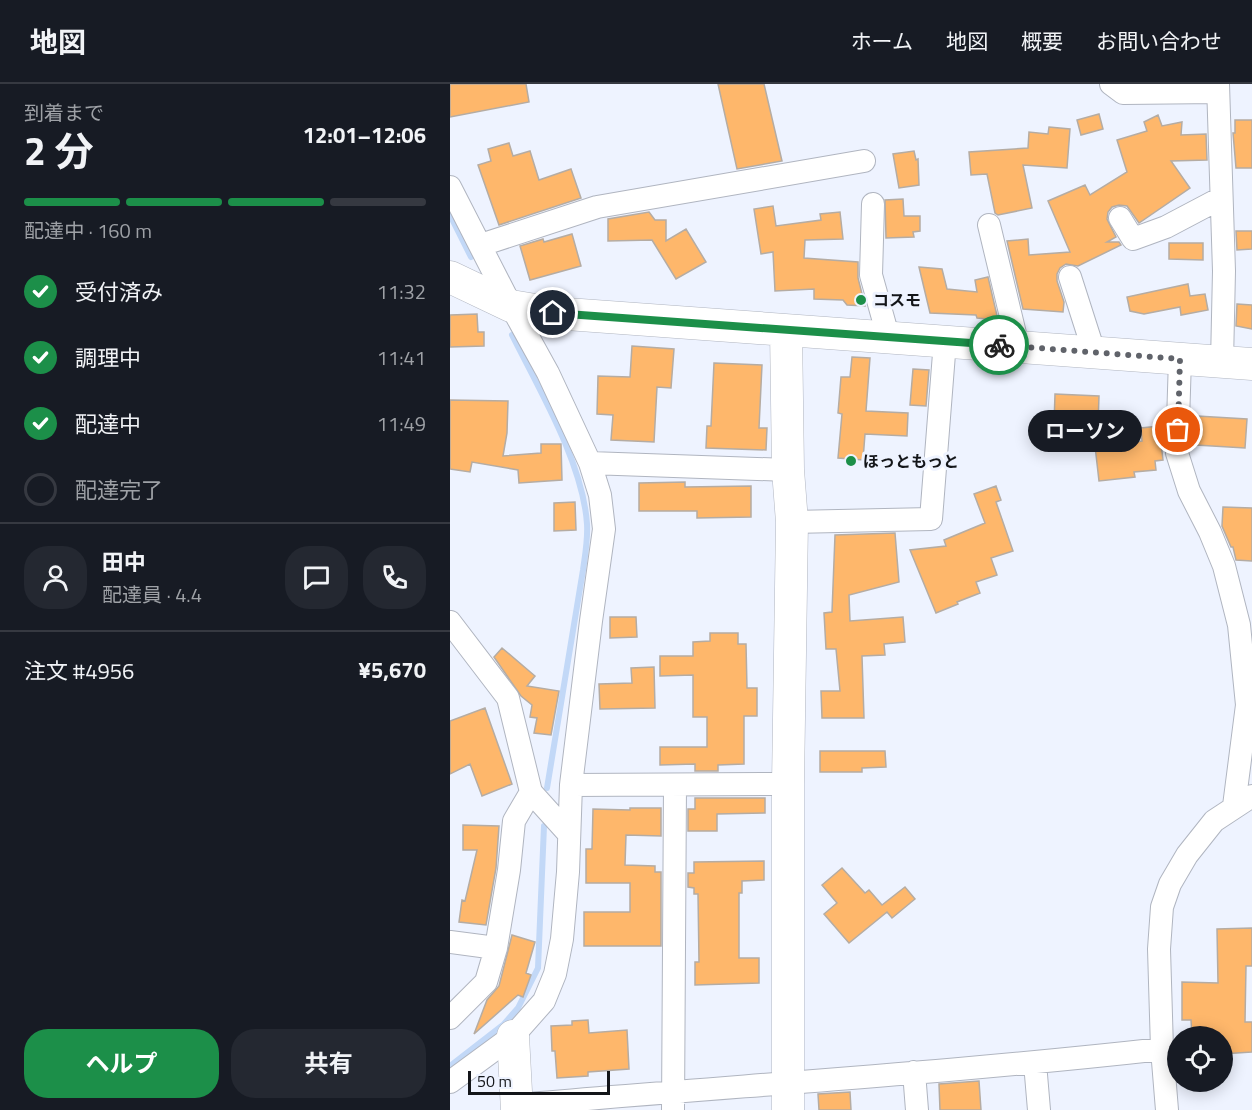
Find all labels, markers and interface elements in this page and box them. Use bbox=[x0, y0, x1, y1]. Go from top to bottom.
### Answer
text: 地図 bbox=[30, 20, 86, 63]
text: ホーム bbox=[851, 25, 913, 57]
text: 地図 bbox=[946, 25, 988, 57]
text: 概要 bbox=[1021, 25, 1063, 57]
text: お問い合わせ bbox=[1096, 25, 1222, 57]
text: 到着まで bbox=[24, 97, 104, 128]
text: 12:01–12:06 bbox=[303, 118, 426, 152]
text: 2 分 bbox=[24, 121, 93, 180]
text: 配達中 · 160 m bbox=[24, 215, 152, 246]
icon: check bbox=[24, 275, 57, 308]
text: 受付済み bbox=[75, 275, 163, 309]
text: 11:32 bbox=[377, 276, 426, 307]
pin bbox=[527, 287, 578, 338]
place label: コスモ bbox=[873, 288, 921, 312]
marker: コスモ bbox=[854, 293, 868, 307]
icon: home bbox=[536, 296, 569, 329]
courier bbox=[969, 315, 1029, 375]
icon: bike bbox=[983, 329, 1016, 362]
icon: check bbox=[24, 341, 57, 374]
text: 調理中 bbox=[75, 341, 141, 375]
text: 11:41 bbox=[377, 342, 426, 373]
pin bbox=[1152, 404, 1203, 455]
icon: check bbox=[24, 407, 57, 440]
text: 配達中 bbox=[75, 407, 141, 441]
text: 11:49 bbox=[377, 408, 426, 439]
callout: ローソン bbox=[1028, 409, 1142, 451]
icon: bag bbox=[1161, 413, 1194, 446]
text: ローソン bbox=[1045, 415, 1125, 446]
place label: ほっともっと bbox=[863, 449, 959, 473]
marker: ほっともっと bbox=[844, 454, 858, 468]
text: 配達完了 bbox=[75, 473, 163, 507]
text: 田中 bbox=[102, 545, 146, 579]
button: person bbox=[24, 546, 87, 609]
button: chat bbox=[285, 546, 348, 609]
button: phone bbox=[363, 546, 426, 609]
text: 配達員 · 4.4 bbox=[102, 579, 202, 610]
text: ¥5,670 bbox=[359, 653, 426, 687]
text: 注文 #4956 bbox=[24, 654, 134, 688]
map controls bbox=[1167, 1026, 1233, 1092]
button: locate bbox=[1167, 1026, 1233, 1092]
button: ヘルプ bbox=[24, 1029, 219, 1098]
button: 共有 bbox=[231, 1029, 426, 1098]
scale bar bbox=[468, 1068, 610, 1096]
text: 50 m bbox=[477, 1069, 512, 1093]

